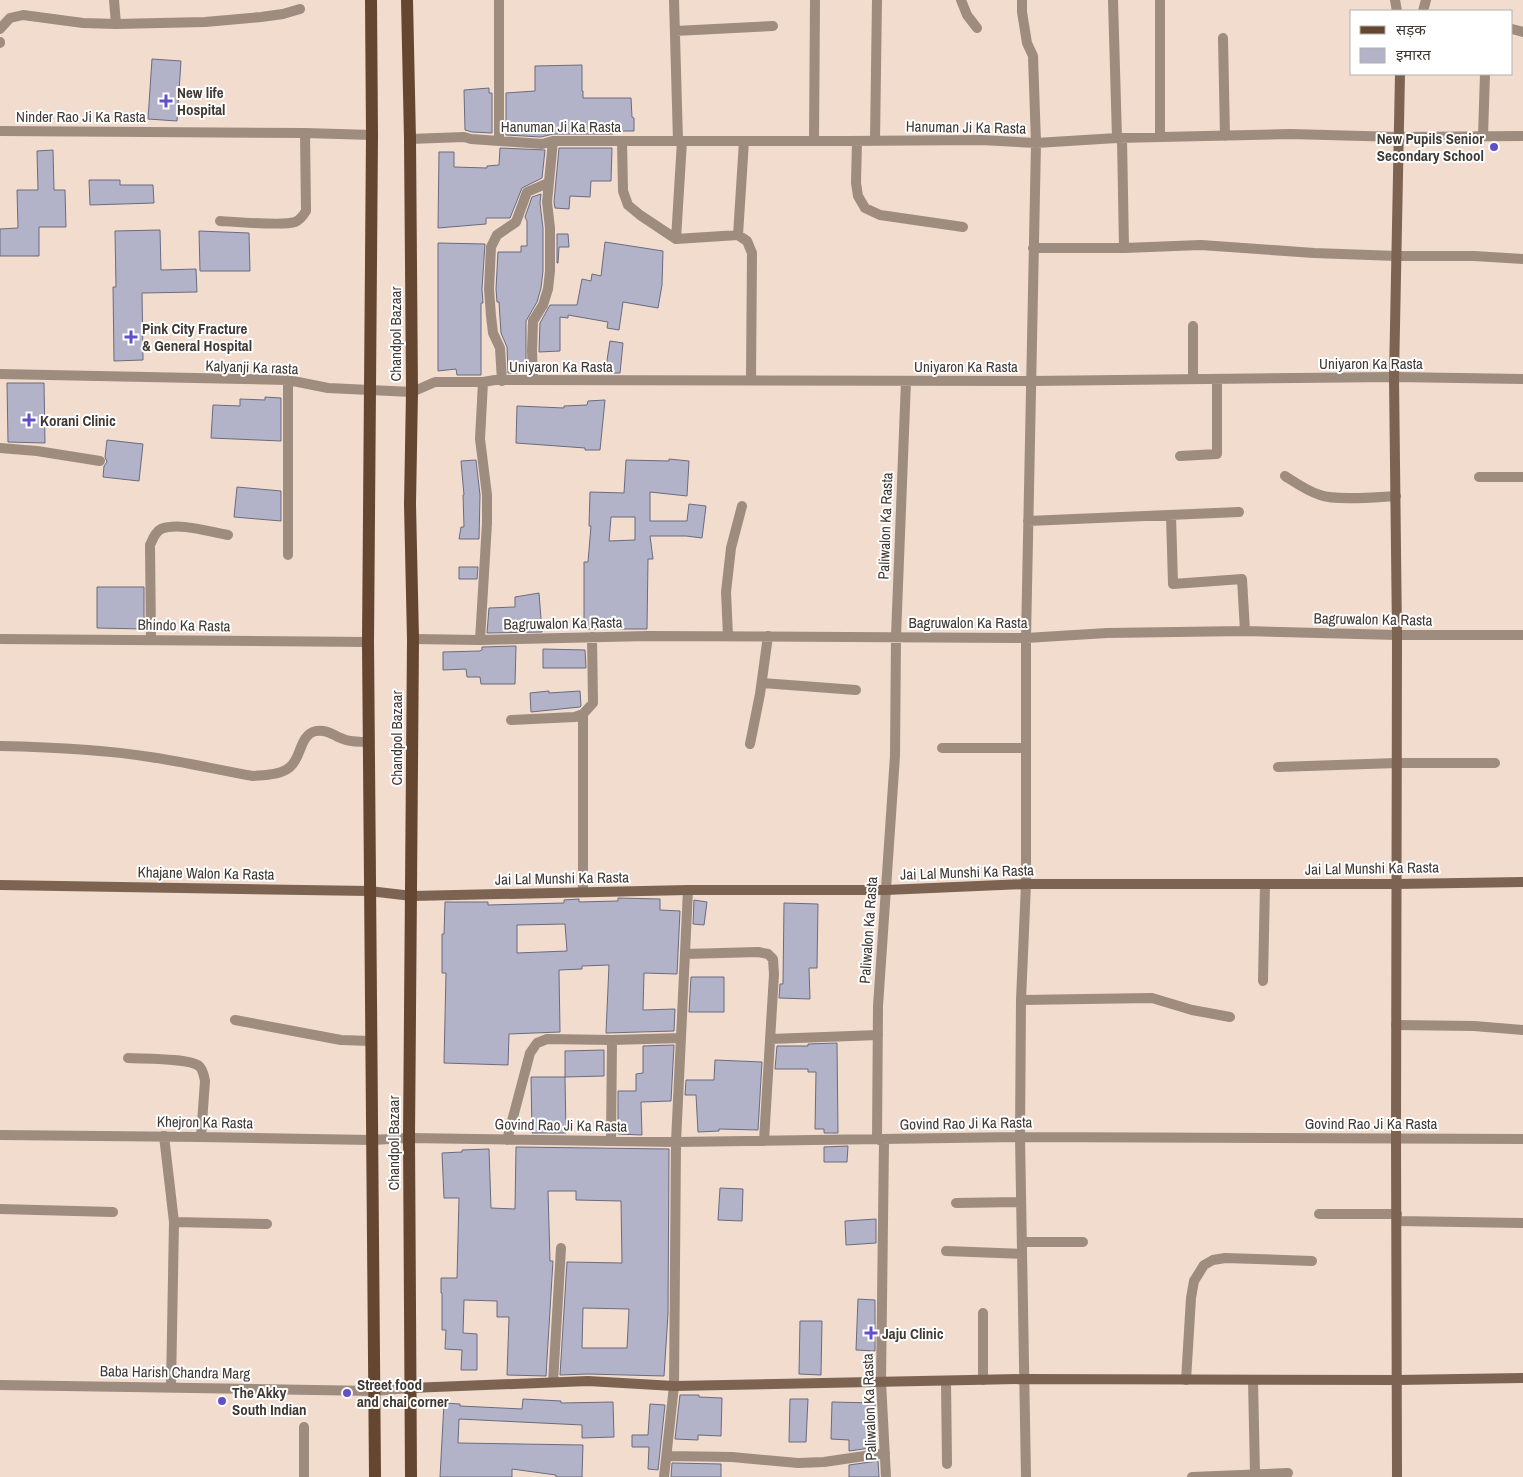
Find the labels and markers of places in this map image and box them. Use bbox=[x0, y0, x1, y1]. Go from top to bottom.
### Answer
place label: New life Hospital bbox=[177, 82, 226, 120]
marker: New life Hospital bbox=[159, 94, 173, 108]
place label: New Pupils Senior Secondary School bbox=[1377, 128, 1484, 166]
marker: New Pupils Senior Secondary School bbox=[1488, 141, 1500, 153]
place label: Pink City Fracture & General Hospital bbox=[142, 318, 252, 356]
marker: Pink City Fracture & General Hospital bbox=[124, 330, 138, 344]
place label: Korani Clinic bbox=[40, 410, 116, 431]
marker: Korani Clinic bbox=[22, 413, 36, 427]
place label: Jaju Clinic bbox=[882, 1323, 944, 1344]
marker: Jaju Clinic bbox=[864, 1326, 878, 1340]
place label: Street food and chai corner bbox=[357, 1374, 449, 1412]
place label: The Akky South Indian bbox=[232, 1382, 307, 1420]
marker: Street food and chai corner bbox=[341, 1387, 353, 1399]
marker: The Akky South Indian bbox=[216, 1395, 228, 1407]

